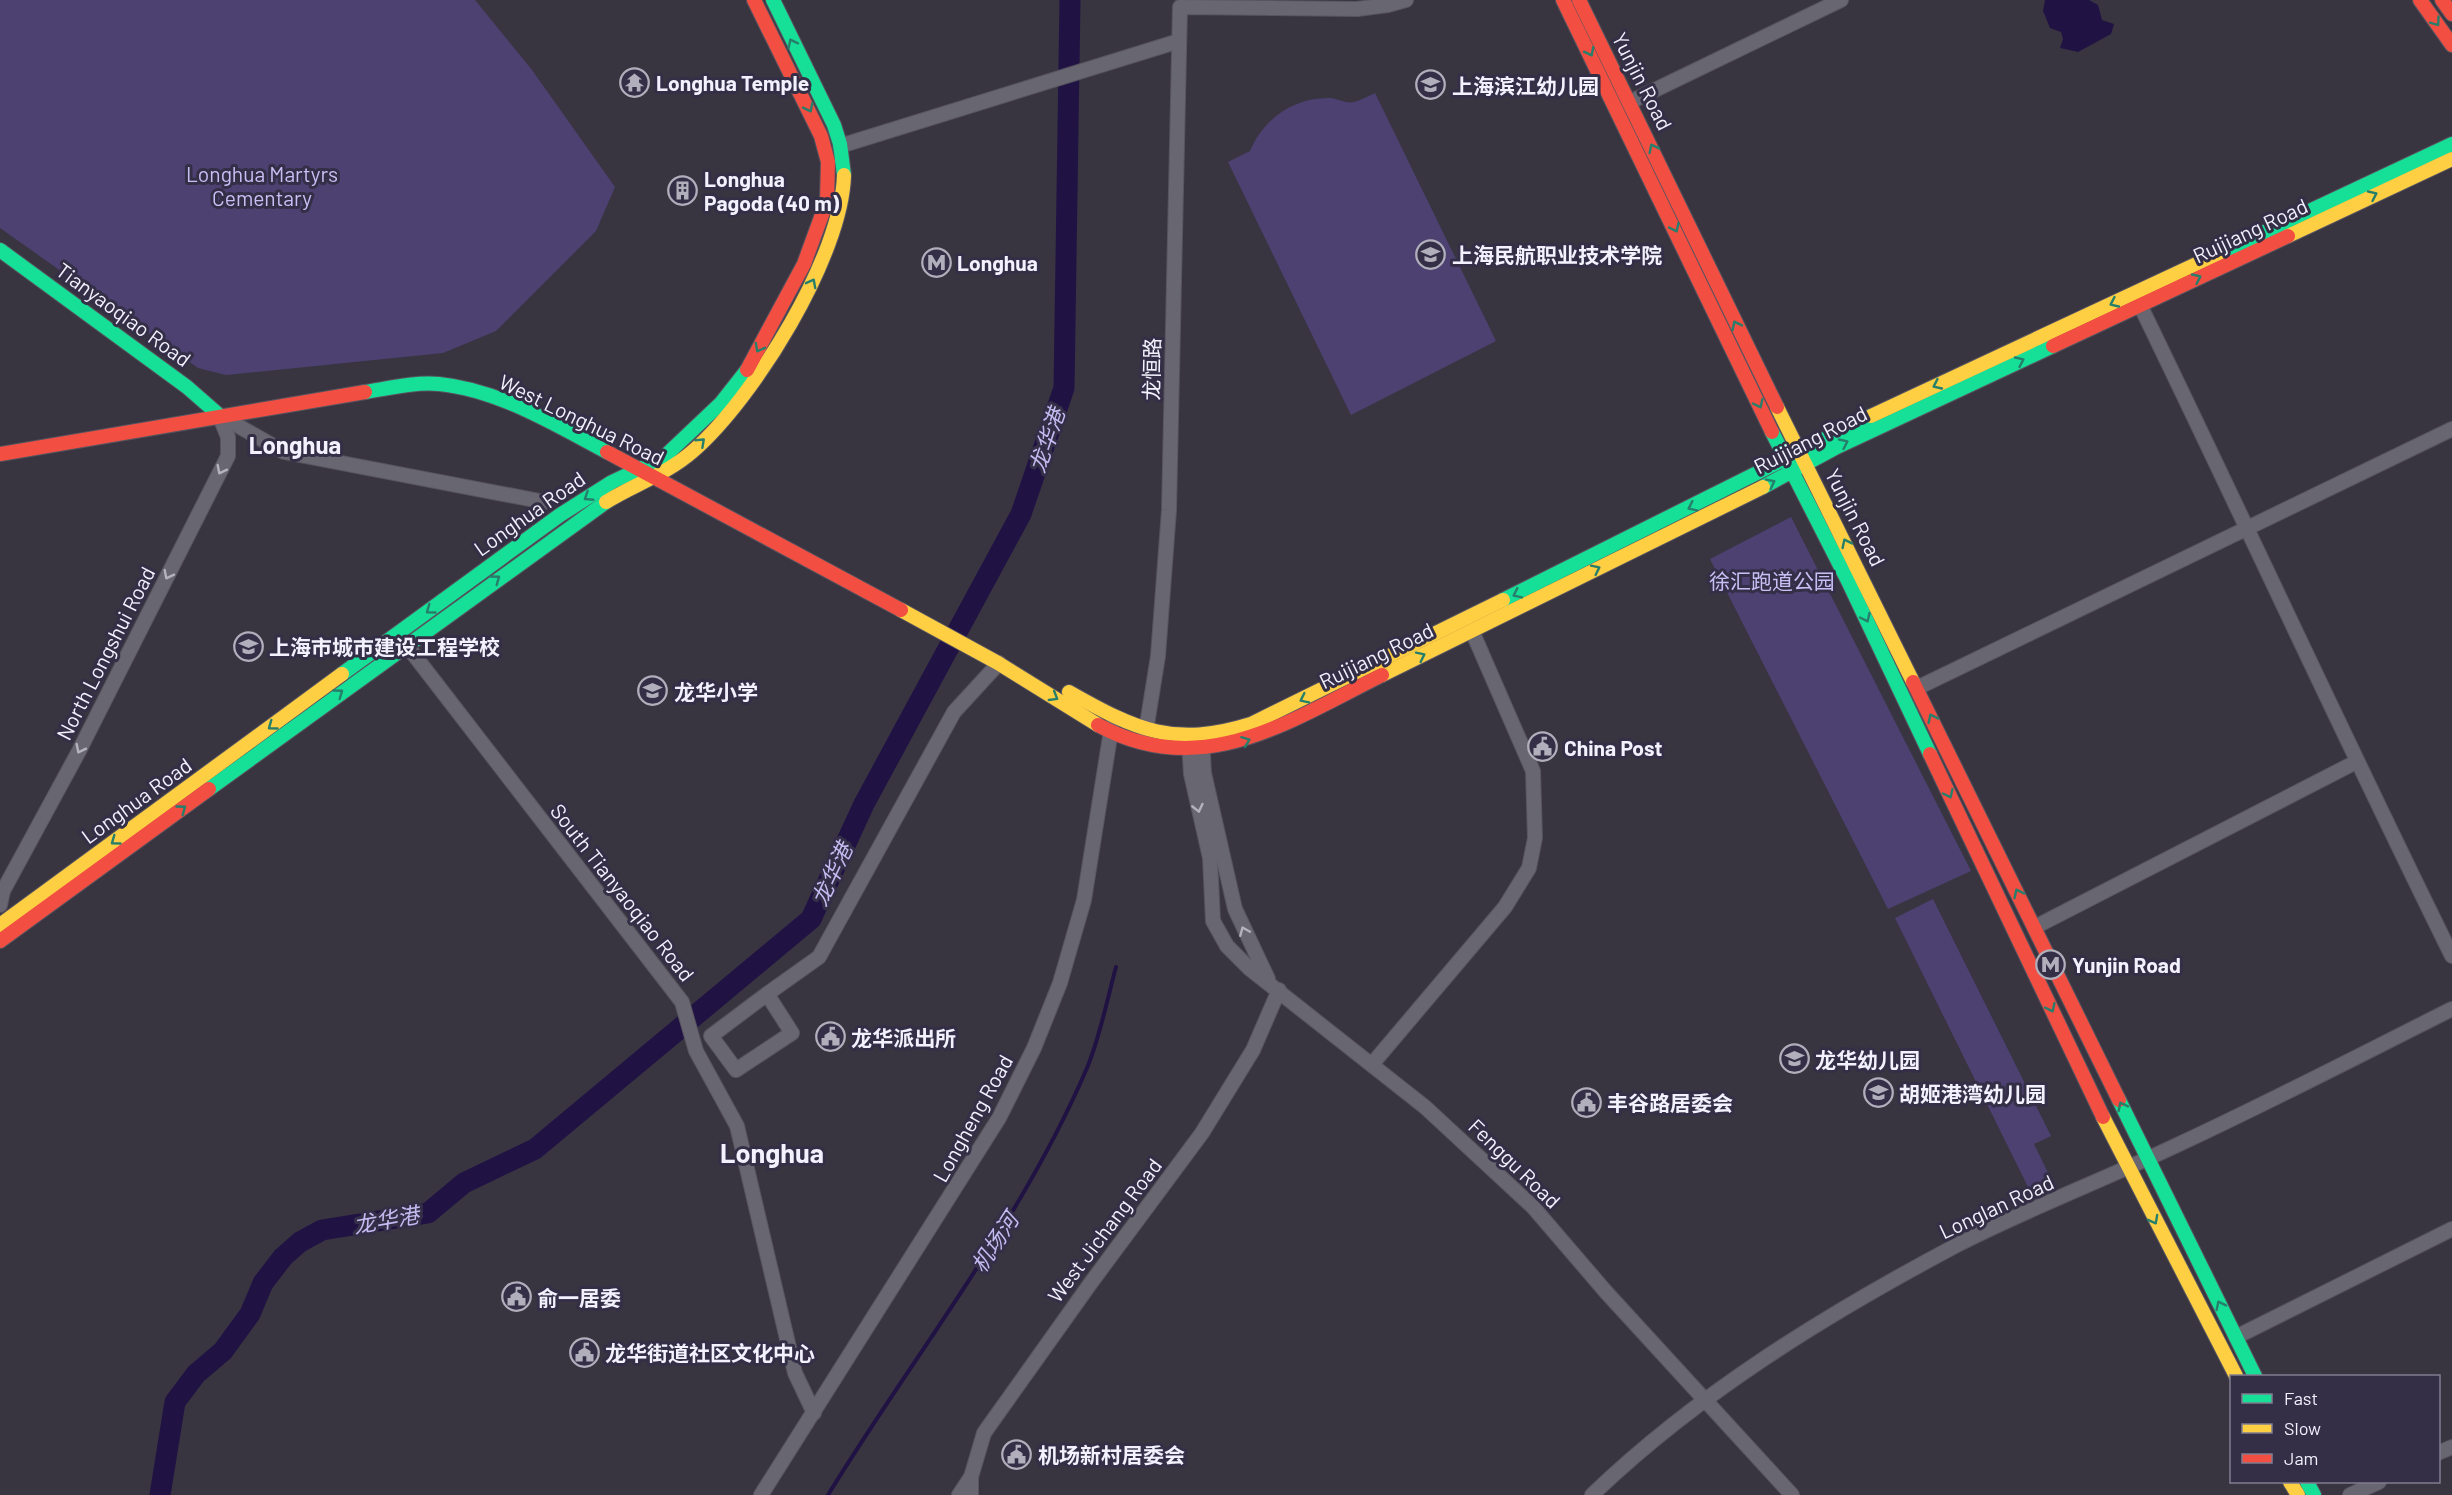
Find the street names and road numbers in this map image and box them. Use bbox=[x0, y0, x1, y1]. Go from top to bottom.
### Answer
street label: Yunjin Road bbox=[1608, 28, 1678, 134]
street label: Ruijiang Road bbox=[2189, 192, 2311, 268]
street label: Tianyaoqiao Road bbox=[52, 257, 196, 371]
street label: 龙恒路 bbox=[1138, 337, 1164, 401]
street label: West Longhua Road bbox=[496, 368, 668, 470]
street label: Ruijiang Road bbox=[1749, 400, 1871, 478]
street label: Yunjin Road bbox=[1821, 464, 1891, 570]
street label: Longhua Road bbox=[469, 466, 589, 560]
street label: North Longshui Road bbox=[50, 562, 160, 744]
street label: Ruijiang Road bbox=[1315, 617, 1437, 693]
street label: Longhua Road bbox=[76, 752, 196, 848]
street label: South Tianyaoqiao Road bbox=[546, 798, 700, 986]
street label: Longheng Road bbox=[927, 1050, 1017, 1186]
street label: Fenggu Road bbox=[1464, 1113, 1566, 1213]
street label: West Jichang Road bbox=[1042, 1153, 1166, 1307]
street label: Longlan Road bbox=[1935, 1169, 2057, 1243]

